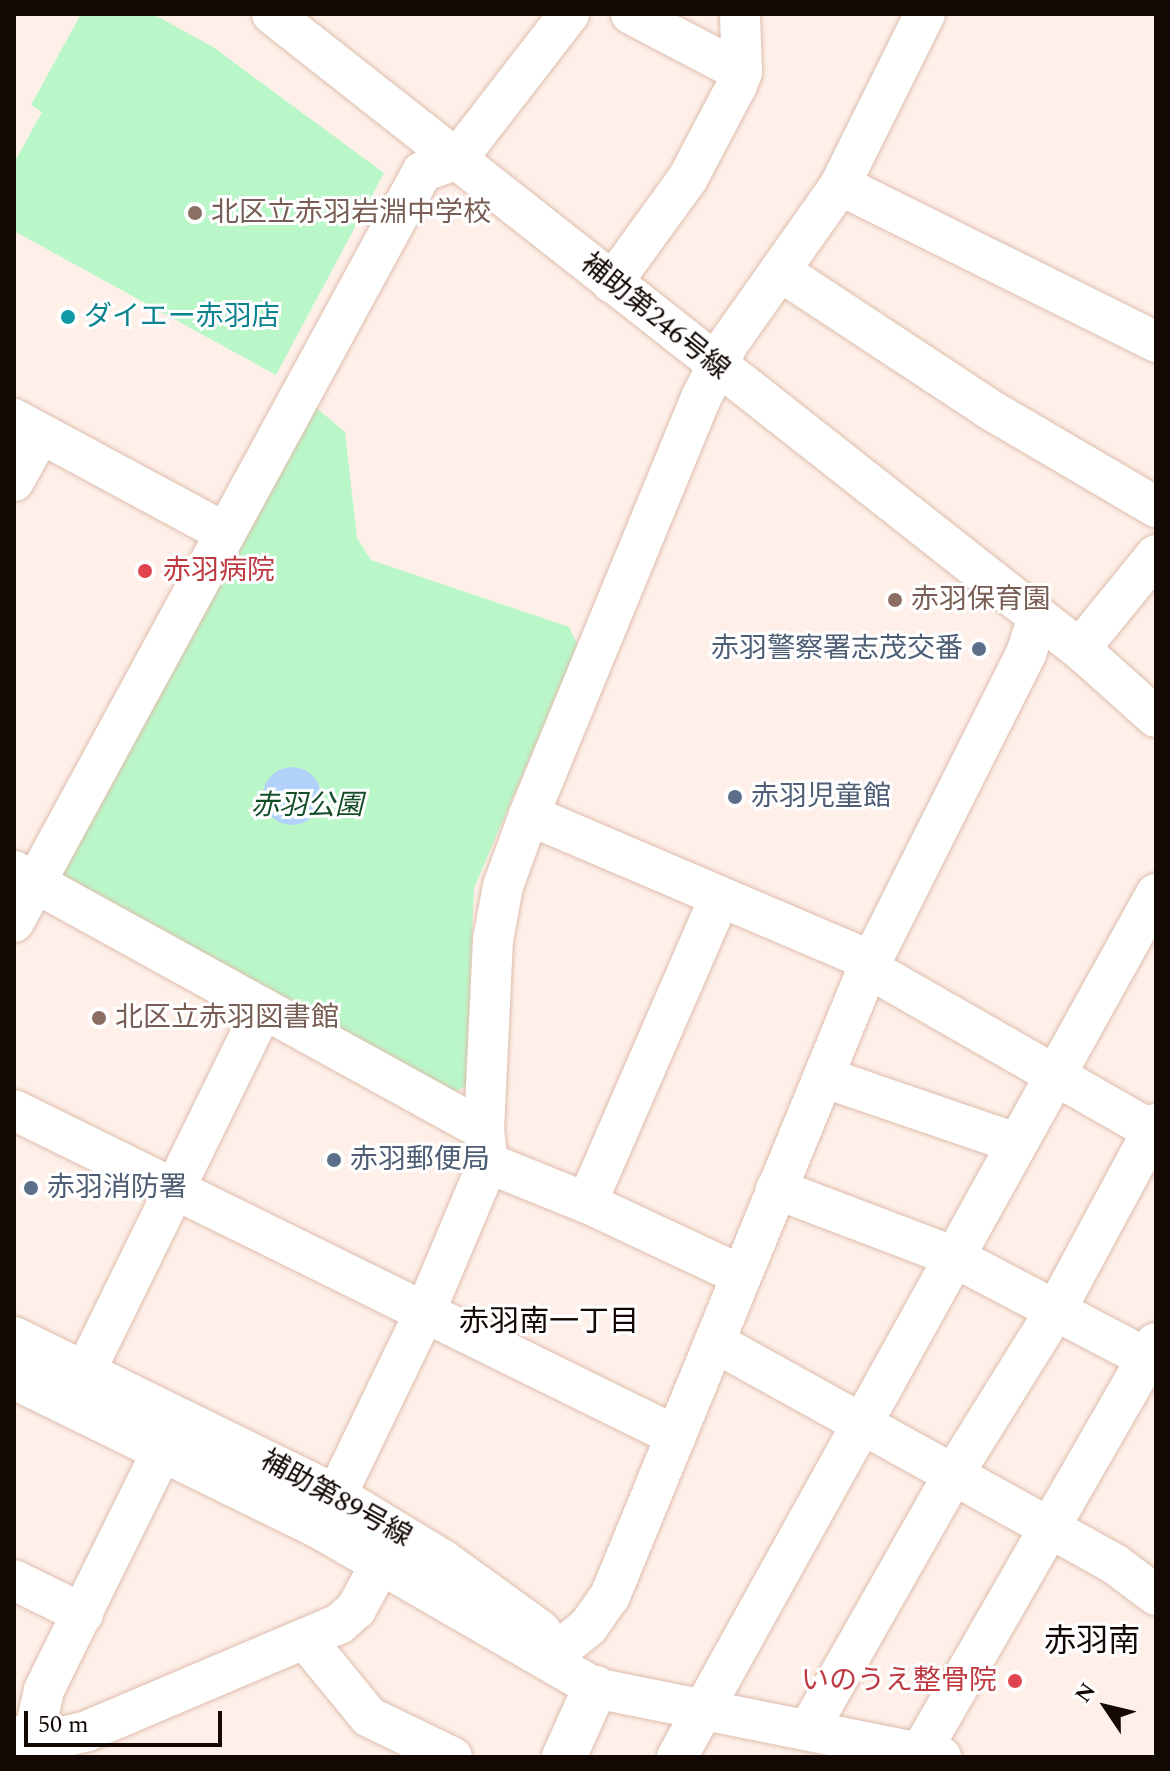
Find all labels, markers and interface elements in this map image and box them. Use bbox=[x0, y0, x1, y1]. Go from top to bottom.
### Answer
place label: 北区立赤羽岩淵中学校 bbox=[211, 196, 491, 230]
marker: 北区立赤羽岩淵中学校 bbox=[186, 204, 204, 222]
street label: 補助第246号線 bbox=[574, 247, 736, 387]
place label: ダイエー赤羽店 bbox=[84, 300, 280, 334]
marker: ダイエー赤羽店 bbox=[59, 308, 77, 326]
place label: 赤羽病院 bbox=[163, 554, 275, 588]
marker: 赤羽病院 bbox=[134, 560, 156, 582]
place label: 赤羽保育園 bbox=[911, 583, 1051, 617]
marker: 赤羽保育園 bbox=[886, 591, 904, 609]
place label: 赤羽警察署志茂交番 bbox=[711, 632, 963, 666]
marker: 赤羽警察署志茂交番 bbox=[970, 640, 988, 658]
place label: 赤羽児童館 bbox=[751, 780, 891, 814]
marker: 赤羽児童館 bbox=[726, 788, 744, 806]
park label: 赤羽公園 bbox=[251, 789, 363, 823]
place label: 北区立赤羽図書館 bbox=[115, 1001, 339, 1035]
marker: 北区立赤羽図書館 bbox=[90, 1009, 108, 1027]
place label: 赤羽郵便局 bbox=[350, 1143, 490, 1177]
marker: 赤羽郵便局 bbox=[325, 1151, 343, 1169]
place label: 赤羽消防署 bbox=[47, 1171, 187, 1205]
marker: 赤羽消防署 bbox=[22, 1179, 40, 1197]
district label: 赤羽南一丁目 bbox=[459, 1304, 639, 1340]
street label: 補助第89号線 bbox=[254, 1444, 418, 1554]
district label: 赤羽南 bbox=[1044, 1623, 1140, 1661]
place label: いのうえ整骨院 bbox=[801, 1664, 997, 1698]
north arrow bbox=[1066, 1667, 1146, 1747]
marker: いのうえ整骨院 bbox=[1004, 1670, 1026, 1692]
text: N bbox=[1067, 1676, 1105, 1710]
scale bar bbox=[28, 1695, 226, 1745]
text: 50 m bbox=[38, 1707, 89, 1743]

